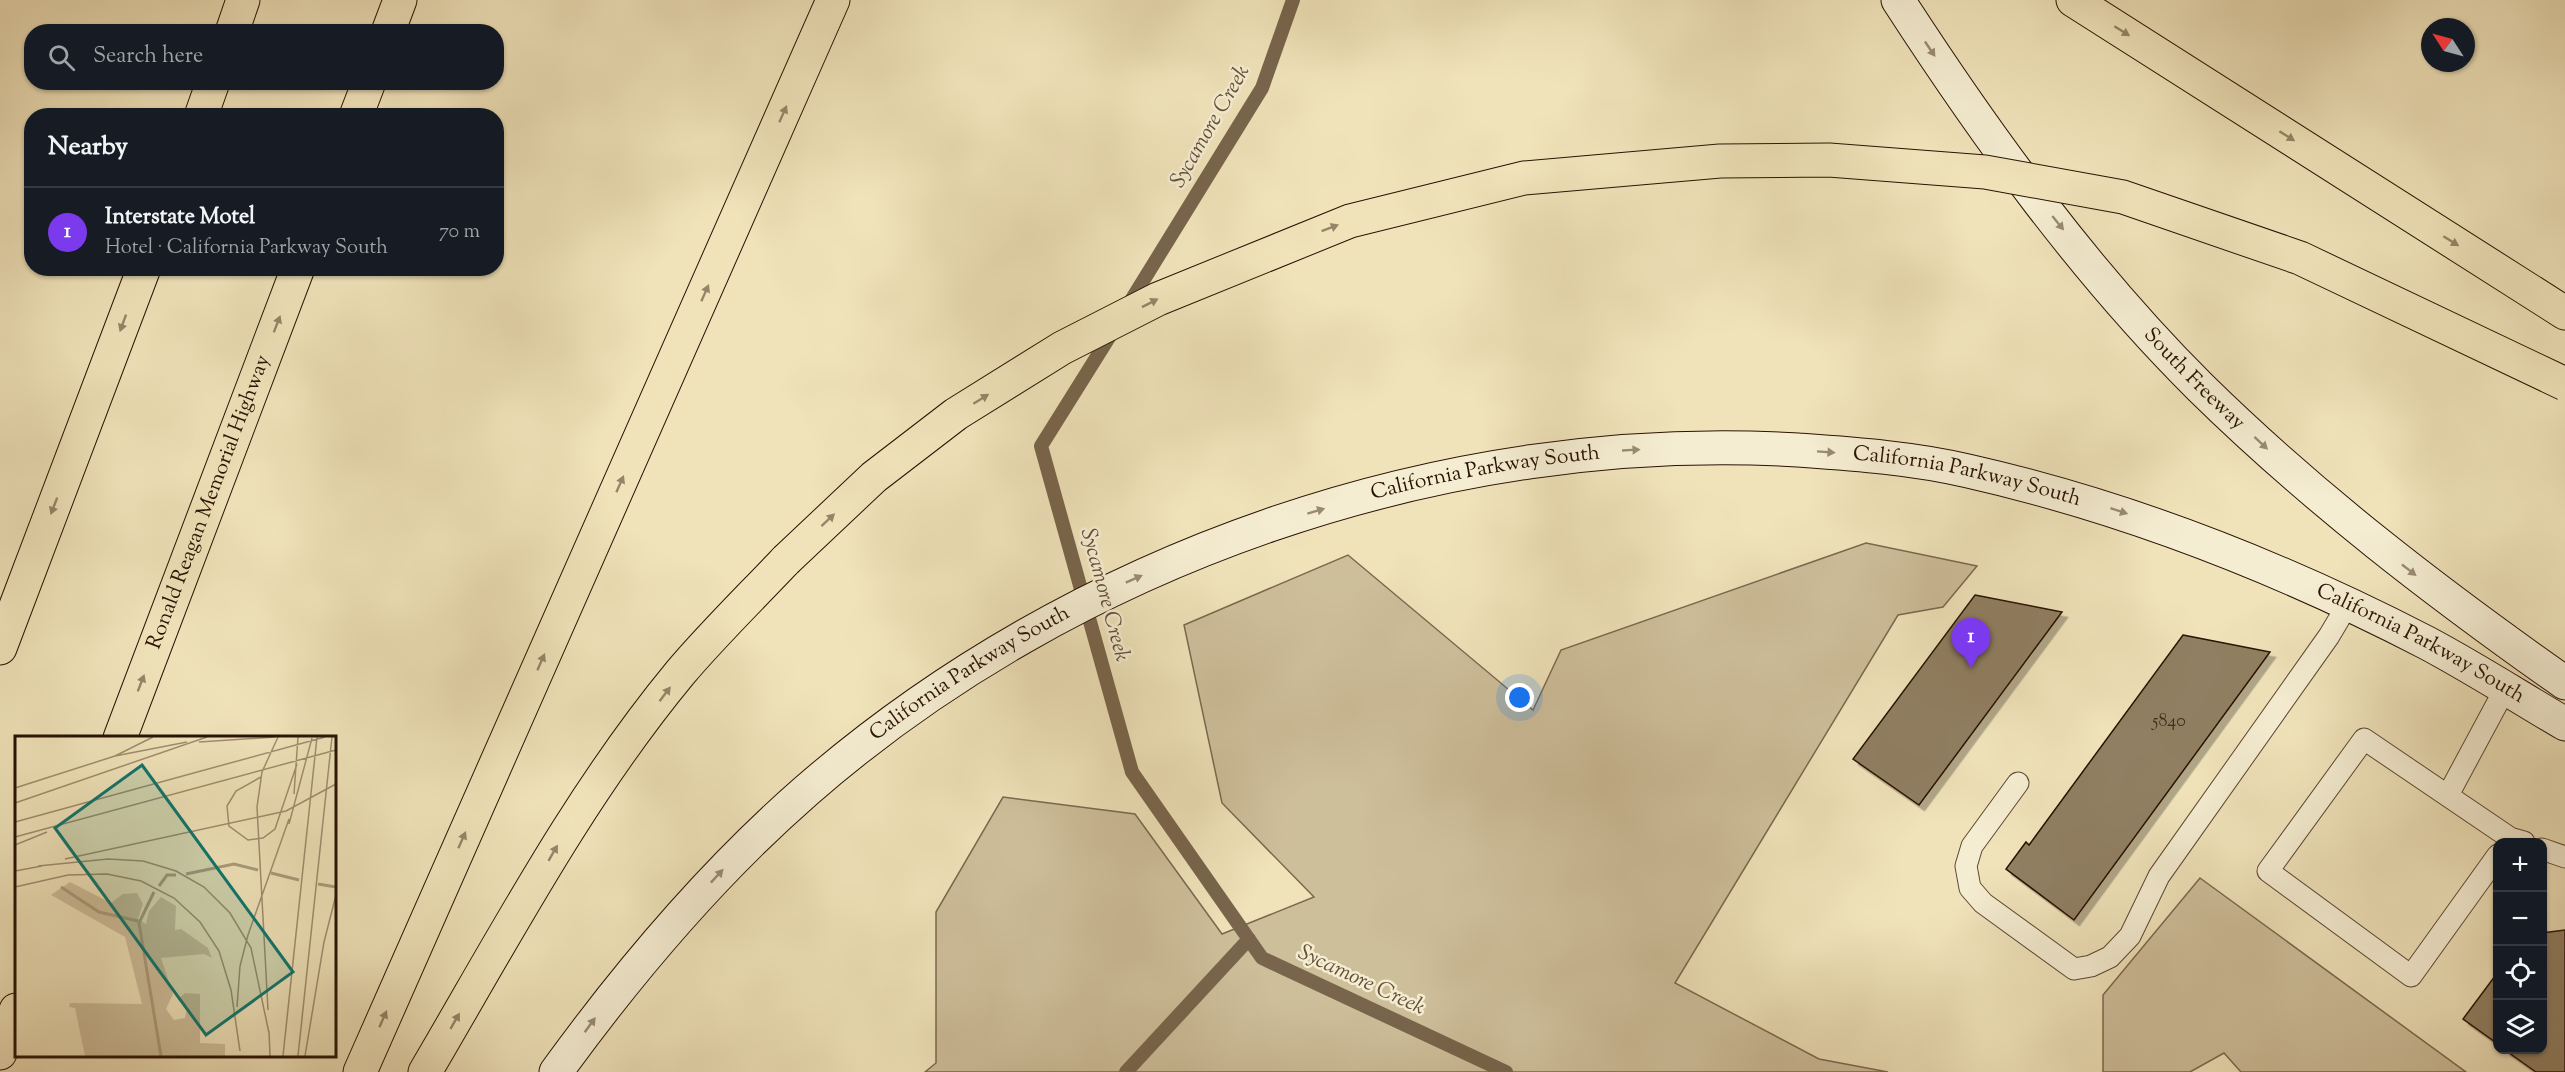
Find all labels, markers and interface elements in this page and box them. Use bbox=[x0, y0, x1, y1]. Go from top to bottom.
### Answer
north arrow bbox=[2421, 18, 2475, 72]
search box bbox=[24, 24, 504, 90]
one-way arrow bbox=[2114, 26, 2130, 37]
icon: search bbox=[45, 41, 78, 74]
text: Search here bbox=[93, 41, 203, 73]
one-way arrow bbox=[1924, 41, 1935, 57]
water label: Sycamore Creek bbox=[1163, 60, 1259, 194]
one-way arrow bbox=[779, 105, 788, 123]
text: Nearby bbox=[48, 129, 128, 166]
one-way arrow bbox=[2279, 131, 2295, 142]
text: Interstate Motel bbox=[105, 202, 255, 234]
one-way arrow bbox=[2051, 215, 2064, 231]
text: 1 bbox=[64, 218, 71, 247]
text: 70 m bbox=[439, 218, 480, 247]
one-way arrow bbox=[1322, 223, 1340, 233]
text: Hotel · California Parkway South bbox=[105, 234, 388, 263]
one-way arrow bbox=[2443, 235, 2459, 246]
one-way arrow bbox=[700, 283, 710, 301]
one-way arrow bbox=[1142, 298, 1159, 308]
one-way arrow bbox=[118, 314, 128, 332]
one-way arrow bbox=[273, 315, 282, 333]
street label: South Freeway bbox=[2136, 321, 2252, 438]
street label: Ronald Reagan Memorial Highway bbox=[140, 350, 279, 654]
one-way arrow bbox=[973, 394, 989, 405]
one-way arrow bbox=[2253, 436, 2268, 450]
street label: California Parkway South bbox=[1367, 439, 1601, 509]
street label: California Parkway South bbox=[1852, 439, 2084, 515]
one-way arrow bbox=[1622, 445, 1641, 454]
one-way arrow bbox=[1817, 448, 1836, 457]
one-way arrow bbox=[616, 475, 625, 492]
one-way arrow bbox=[49, 497, 59, 515]
one-way arrow bbox=[1307, 506, 1325, 515]
one-way arrow bbox=[2110, 507, 2128, 517]
one-way arrow bbox=[821, 513, 836, 527]
water label: Sycamore Creek bbox=[1071, 525, 1137, 665]
one-way arrow bbox=[2401, 563, 2417, 576]
one-way arrow bbox=[1125, 574, 1142, 583]
street label: California Parkway South bbox=[2311, 576, 2530, 711]
street label: California Parkway South bbox=[863, 599, 1075, 749]
pin: 1 bbox=[1952, 618, 1990, 668]
one-way arrow bbox=[537, 653, 547, 671]
one-way arrow bbox=[136, 674, 146, 692]
your location bbox=[1505, 683, 1534, 712]
one-way arrow bbox=[658, 686, 670, 701]
house number: 5840 bbox=[2151, 709, 2186, 735]
inset map bbox=[15, 736, 336, 1057]
one-way arrow bbox=[458, 832, 467, 849]
map controls bbox=[2493, 838, 2547, 1054]
button: + bbox=[2493, 838, 2547, 892]
one-way arrow bbox=[547, 845, 558, 861]
one-way arrow bbox=[709, 870, 723, 884]
button: − bbox=[2493, 892, 2547, 946]
water label: Sycamore Creek bbox=[1292, 938, 1430, 1024]
button: locate bbox=[2493, 946, 2547, 1000]
button: layers bbox=[2493, 1000, 2547, 1054]
one-way arrow bbox=[379, 1010, 388, 1027]
one-way arrow bbox=[449, 1013, 459, 1030]
one-way arrow bbox=[584, 1017, 596, 1032]

